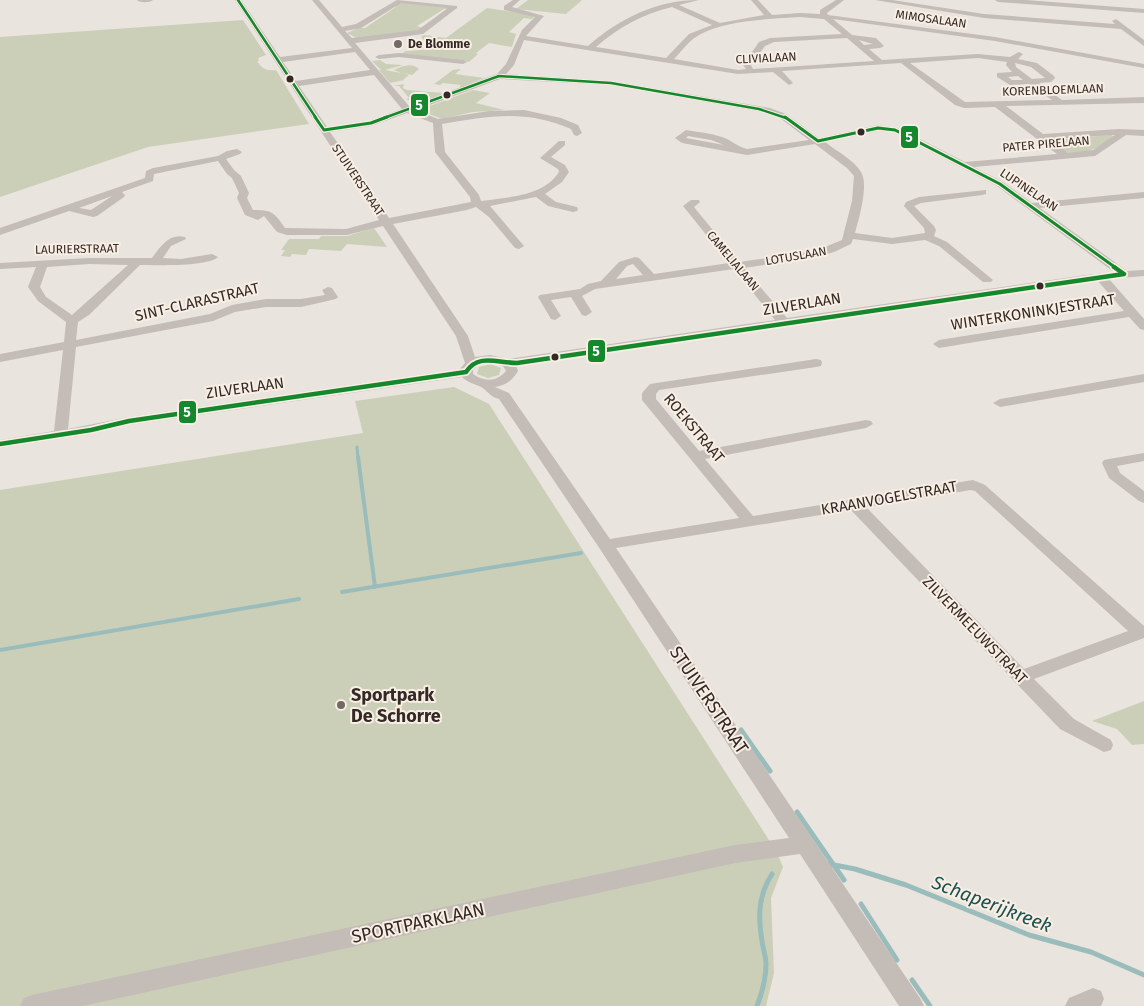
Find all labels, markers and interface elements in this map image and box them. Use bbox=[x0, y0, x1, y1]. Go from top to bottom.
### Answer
street label: MIMOSALAAN bbox=[895, 7, 967, 31]
place label: De Blomme bbox=[408, 37, 470, 51]
marker: De Blomme bbox=[392, 38, 404, 50]
street label: CLIVIALAAN bbox=[735, 49, 797, 67]
unlabelled marker bbox=[285, 74, 295, 84]
street label: KORENBLOEMLAAN bbox=[1002, 81, 1104, 99]
unlabelled marker bbox=[442, 90, 452, 100]
line badge: 5 bbox=[410, 93, 429, 117]
text: 5 bbox=[415, 97, 423, 114]
line badge: 5 bbox=[900, 125, 919, 149]
unlabelled marker bbox=[856, 127, 866, 137]
text: 5 bbox=[905, 129, 913, 146]
street label: PATER PIRELAAN bbox=[1002, 133, 1090, 155]
street label: STUIVERSTRAAT bbox=[329, 142, 388, 219]
street label: LUPINELAAN bbox=[997, 166, 1061, 214]
street label: CAMELIALAAN bbox=[704, 228, 762, 294]
street label: LAURIERSTRAAT bbox=[35, 241, 120, 257]
street label: LOTUSLAAN bbox=[764, 244, 828, 268]
street label: SINT-CLARASTRAAT bbox=[133, 279, 261, 325]
unlabelled marker bbox=[1035, 281, 1045, 291]
street label: ZILVERLAAN bbox=[762, 289, 842, 319]
street label: WINTERKONINKJESTRAAT bbox=[950, 290, 1117, 334]
line badge: 5 bbox=[587, 339, 606, 363]
text: 5 bbox=[592, 343, 600, 360]
unlabelled marker bbox=[550, 352, 560, 362]
street label: ZILVERLAAN bbox=[205, 374, 285, 402]
street label: ROEKSTRAAT bbox=[660, 390, 728, 466]
line badge: 5 bbox=[178, 400, 197, 424]
text: 5 bbox=[183, 404, 191, 421]
street label: KRAANVOGELSTRAAT bbox=[820, 477, 959, 519]
street label: ZILVERMEEUWSTRAAT bbox=[919, 572, 1031, 688]
street label: STUIVERSTRAAT bbox=[665, 642, 753, 759]
place label: Sportpark De Schorre bbox=[351, 684, 441, 727]
marker: Sportpark De Schorre bbox=[335, 699, 347, 711]
water label: Schaperijkreek bbox=[928, 870, 1055, 937]
street label: SPORTPARKLAAN bbox=[349, 898, 487, 948]

